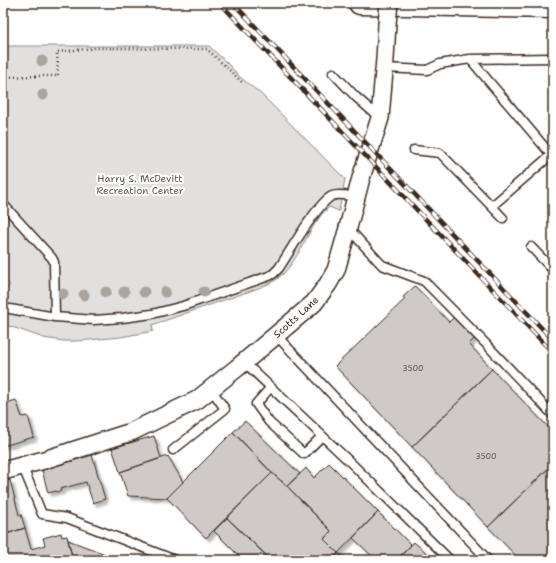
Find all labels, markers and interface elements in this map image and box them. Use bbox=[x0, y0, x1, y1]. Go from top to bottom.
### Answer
park label: Harry S. McDevitt Recreation Center bbox=[96, 172, 184, 197]
street label: Scotts Lane bbox=[271, 293, 322, 341]
house number: 3500 bbox=[402, 363, 424, 374]
house number: 3500 bbox=[475, 451, 497, 462]

